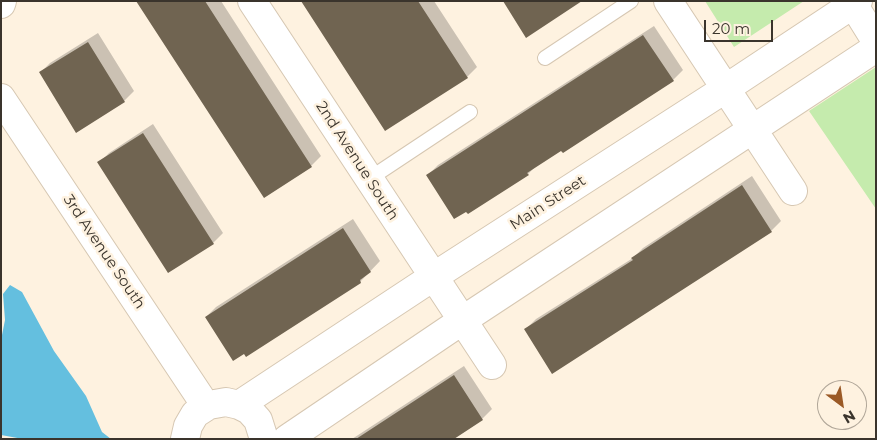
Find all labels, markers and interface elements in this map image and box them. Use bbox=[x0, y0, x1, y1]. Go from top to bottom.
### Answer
scale bar bbox=[707, 10, 776, 42]
text: 20 m bbox=[712, 19, 750, 38]
street label: 2nd Avenue South bbox=[312, 98, 402, 224]
street label: Main Street bbox=[507, 172, 589, 234]
street label: 3rd Avenue South bbox=[59, 191, 149, 313]
north arrow bbox=[817, 380, 867, 430]
text: N bbox=[840, 406, 859, 428]

